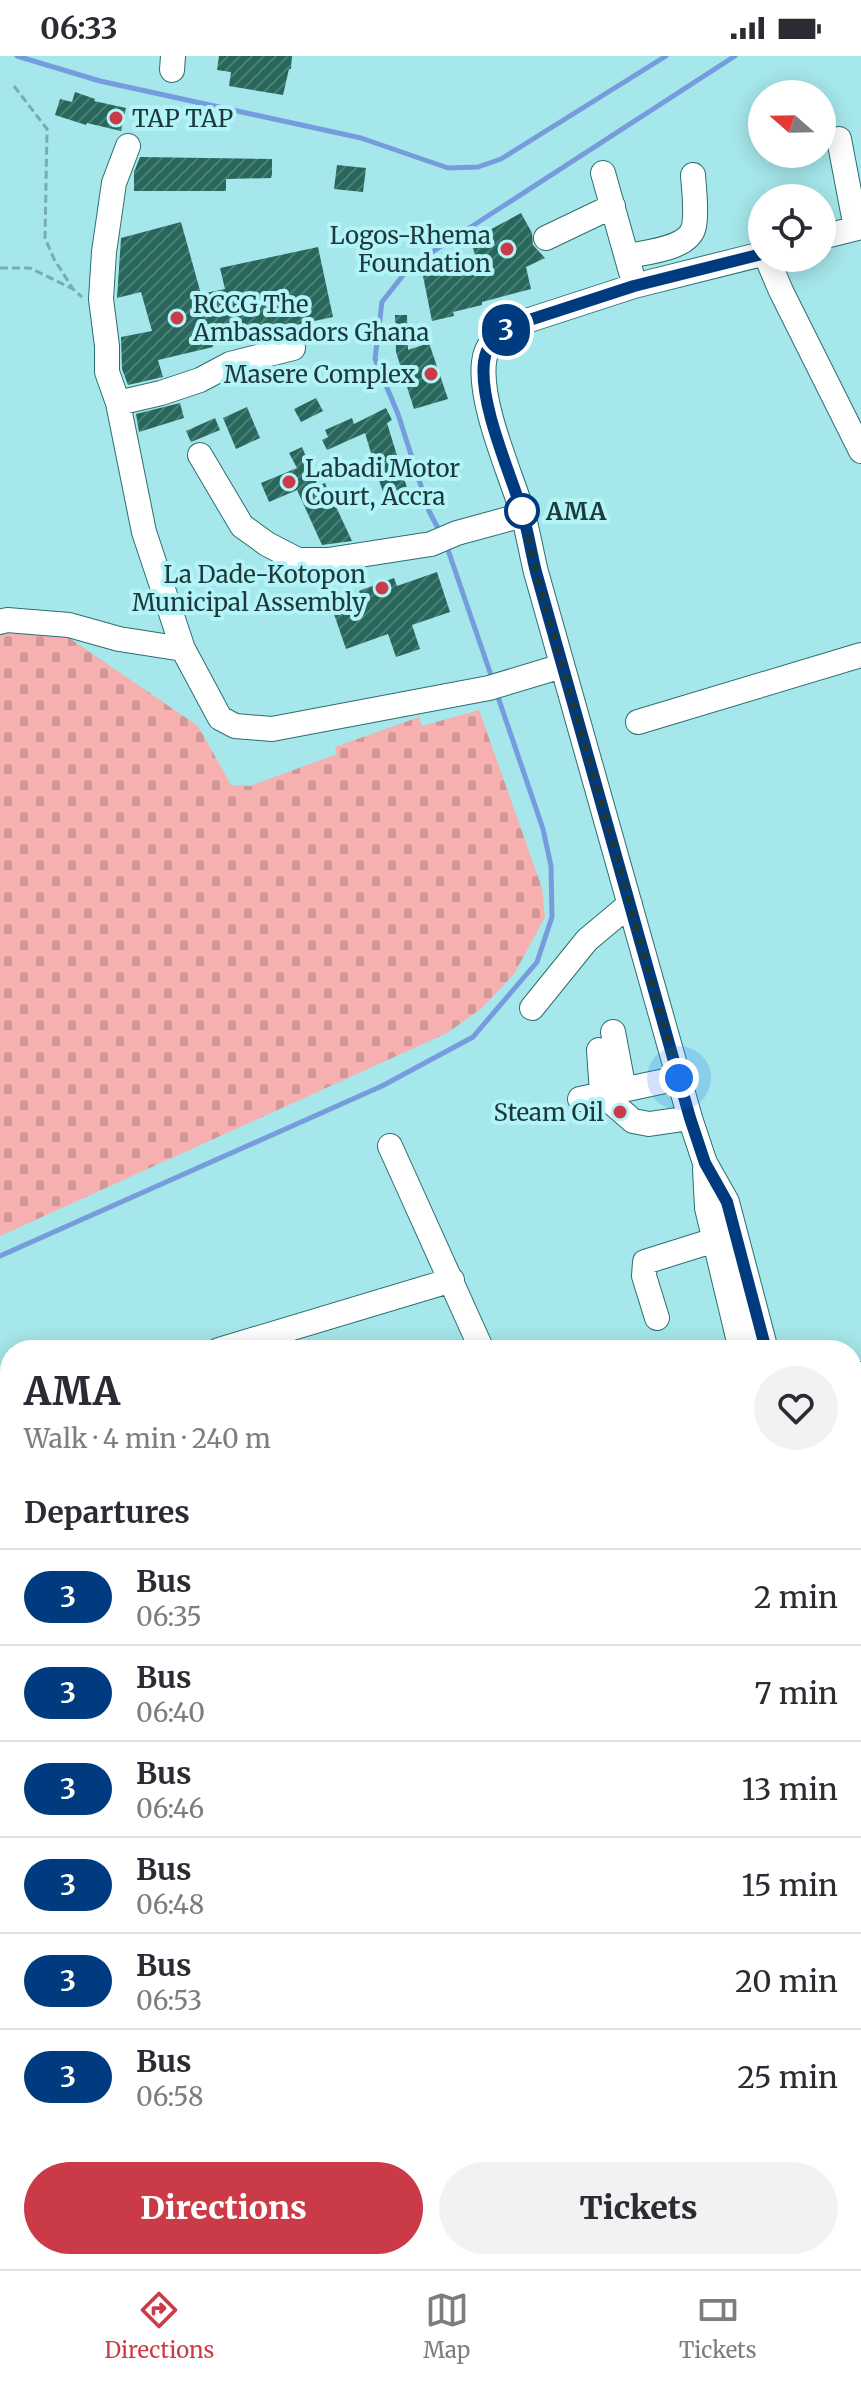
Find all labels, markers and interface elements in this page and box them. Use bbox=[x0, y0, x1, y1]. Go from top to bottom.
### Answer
text: 06:33 bbox=[40, 9, 118, 47]
north arrow bbox=[748, 80, 836, 168]
map controls bbox=[748, 80, 836, 272]
place label: TAP TAP bbox=[132, 103, 233, 134]
marker: TAP TAP bbox=[107, 109, 125, 127]
button: locate bbox=[748, 184, 836, 272]
place label: Logos-Rhema Foundation bbox=[330, 220, 491, 279]
marker: Logos-Rhema Foundation bbox=[498, 240, 516, 258]
place label: RCCG The Ambassadors Ghana bbox=[192, 289, 429, 348]
line badge: 3 bbox=[480, 304, 532, 356]
marker: RCCG The Ambassadors Ghana bbox=[168, 309, 186, 327]
text: 3 bbox=[498, 312, 514, 348]
place label: Masere Complex bbox=[224, 359, 416, 390]
marker: Masere Complex bbox=[422, 365, 440, 383]
place label: Labadi Motor Court, Accra bbox=[305, 453, 460, 512]
marker: Labadi Motor Court, Accra bbox=[280, 473, 298, 491]
marker: AMA bbox=[505, 494, 539, 528]
place label: AMA bbox=[545, 496, 607, 527]
place label: La Dade-Kotopon Municipal Assembly bbox=[132, 559, 366, 618]
marker: La Dade-Kotopon Municipal Assembly bbox=[373, 579, 391, 597]
your location bbox=[659, 1058, 699, 1098]
place label: Steam Oil bbox=[494, 1097, 604, 1128]
marker: Steam Oil bbox=[611, 1103, 629, 1121]
button: heart bbox=[754, 1366, 838, 1450]
text: AMA bbox=[24, 1368, 120, 1415]
text: Walk · 4 min · 240 m bbox=[24, 1422, 271, 1455]
text: Departures bbox=[24, 1493, 190, 1531]
text: Bus bbox=[136, 1562, 192, 1600]
text: 2 min bbox=[754, 1578, 838, 1616]
text: 3 bbox=[60, 1579, 76, 1615]
text: 06:35 bbox=[136, 1600, 202, 1633]
text: Bus bbox=[136, 1658, 192, 1696]
text: 7 min bbox=[754, 1674, 838, 1712]
text: 3 bbox=[60, 1675, 76, 1711]
text: 06:40 bbox=[136, 1696, 205, 1729]
text: Bus bbox=[136, 1754, 192, 1792]
text: 13 min bbox=[742, 1770, 838, 1808]
text: 3 bbox=[60, 1771, 76, 1807]
text: 06:46 bbox=[136, 1792, 204, 1825]
text: Bus bbox=[136, 1850, 192, 1888]
text: 15 min bbox=[741, 1866, 838, 1904]
text: 3 bbox=[60, 1867, 76, 1903]
text: 06:48 bbox=[136, 1888, 204, 1921]
text: Bus bbox=[136, 1946, 192, 1984]
text: 20 min bbox=[735, 1962, 838, 2000]
text: 3 bbox=[60, 1963, 76, 1999]
text: 06:53 bbox=[136, 1984, 202, 2017]
text: Bus bbox=[136, 2042, 192, 2080]
text: 25 min bbox=[737, 2058, 838, 2096]
text: 3 bbox=[60, 2059, 76, 2095]
text: 06:58 bbox=[136, 2080, 204, 2113]
button: Directions bbox=[24, 2162, 423, 2254]
button: Tickets bbox=[439, 2162, 838, 2254]
tab: Directions bbox=[104, 2288, 214, 2364]
tab: Map bbox=[423, 2288, 470, 2364]
tab: Tickets bbox=[679, 2288, 757, 2364]

